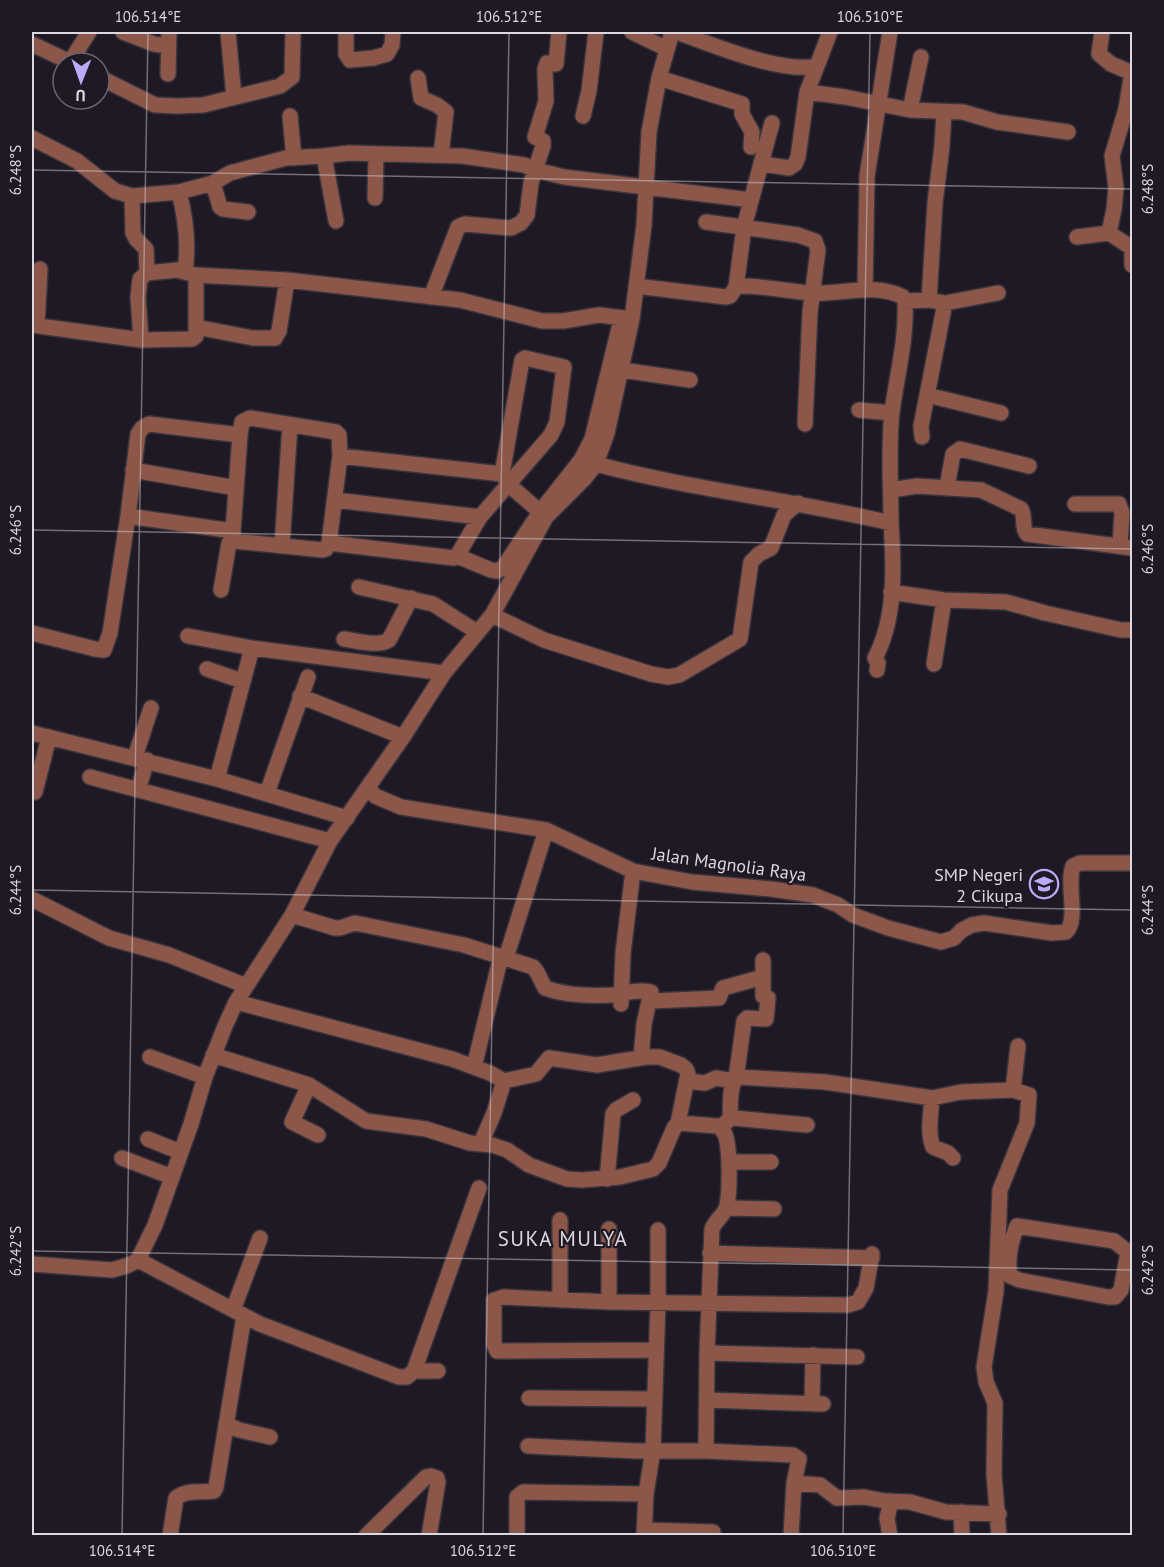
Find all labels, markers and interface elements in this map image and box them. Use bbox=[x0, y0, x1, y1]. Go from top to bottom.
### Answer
text: 106.514°E bbox=[115, 7, 181, 26]
text: 106.512°E bbox=[476, 7, 542, 26]
text: 106.510°E bbox=[837, 7, 903, 26]
north arrow bbox=[51, 51, 111, 111]
text: U bbox=[76, 86, 86, 106]
text: 6.248°S bbox=[6, 145, 25, 195]
text: 6.248°S bbox=[1138, 164, 1157, 214]
text: 6.246°S bbox=[6, 505, 25, 555]
text: 6.246°S bbox=[1138, 524, 1157, 574]
street label: Jalan Magnolia Raya bbox=[649, 842, 808, 886]
place label: SMP Negeri 2 Cikupa bbox=[934, 863, 1023, 907]
text: 6.244°S bbox=[6, 865, 25, 915]
school or university icon: SMP Negeri 2 Cikupa bbox=[1028, 868, 1060, 900]
text: 6.244°S bbox=[1138, 885, 1157, 935]
district label: SUKA MULYA bbox=[498, 1225, 628, 1252]
text: 6.242°S bbox=[6, 1226, 25, 1276]
text: 6.242°S bbox=[1138, 1245, 1157, 1295]
text: 106.514°E bbox=[89, 1541, 155, 1560]
text: 106.512°E bbox=[450, 1541, 516, 1560]
text: 106.510°E bbox=[810, 1541, 876, 1560]

